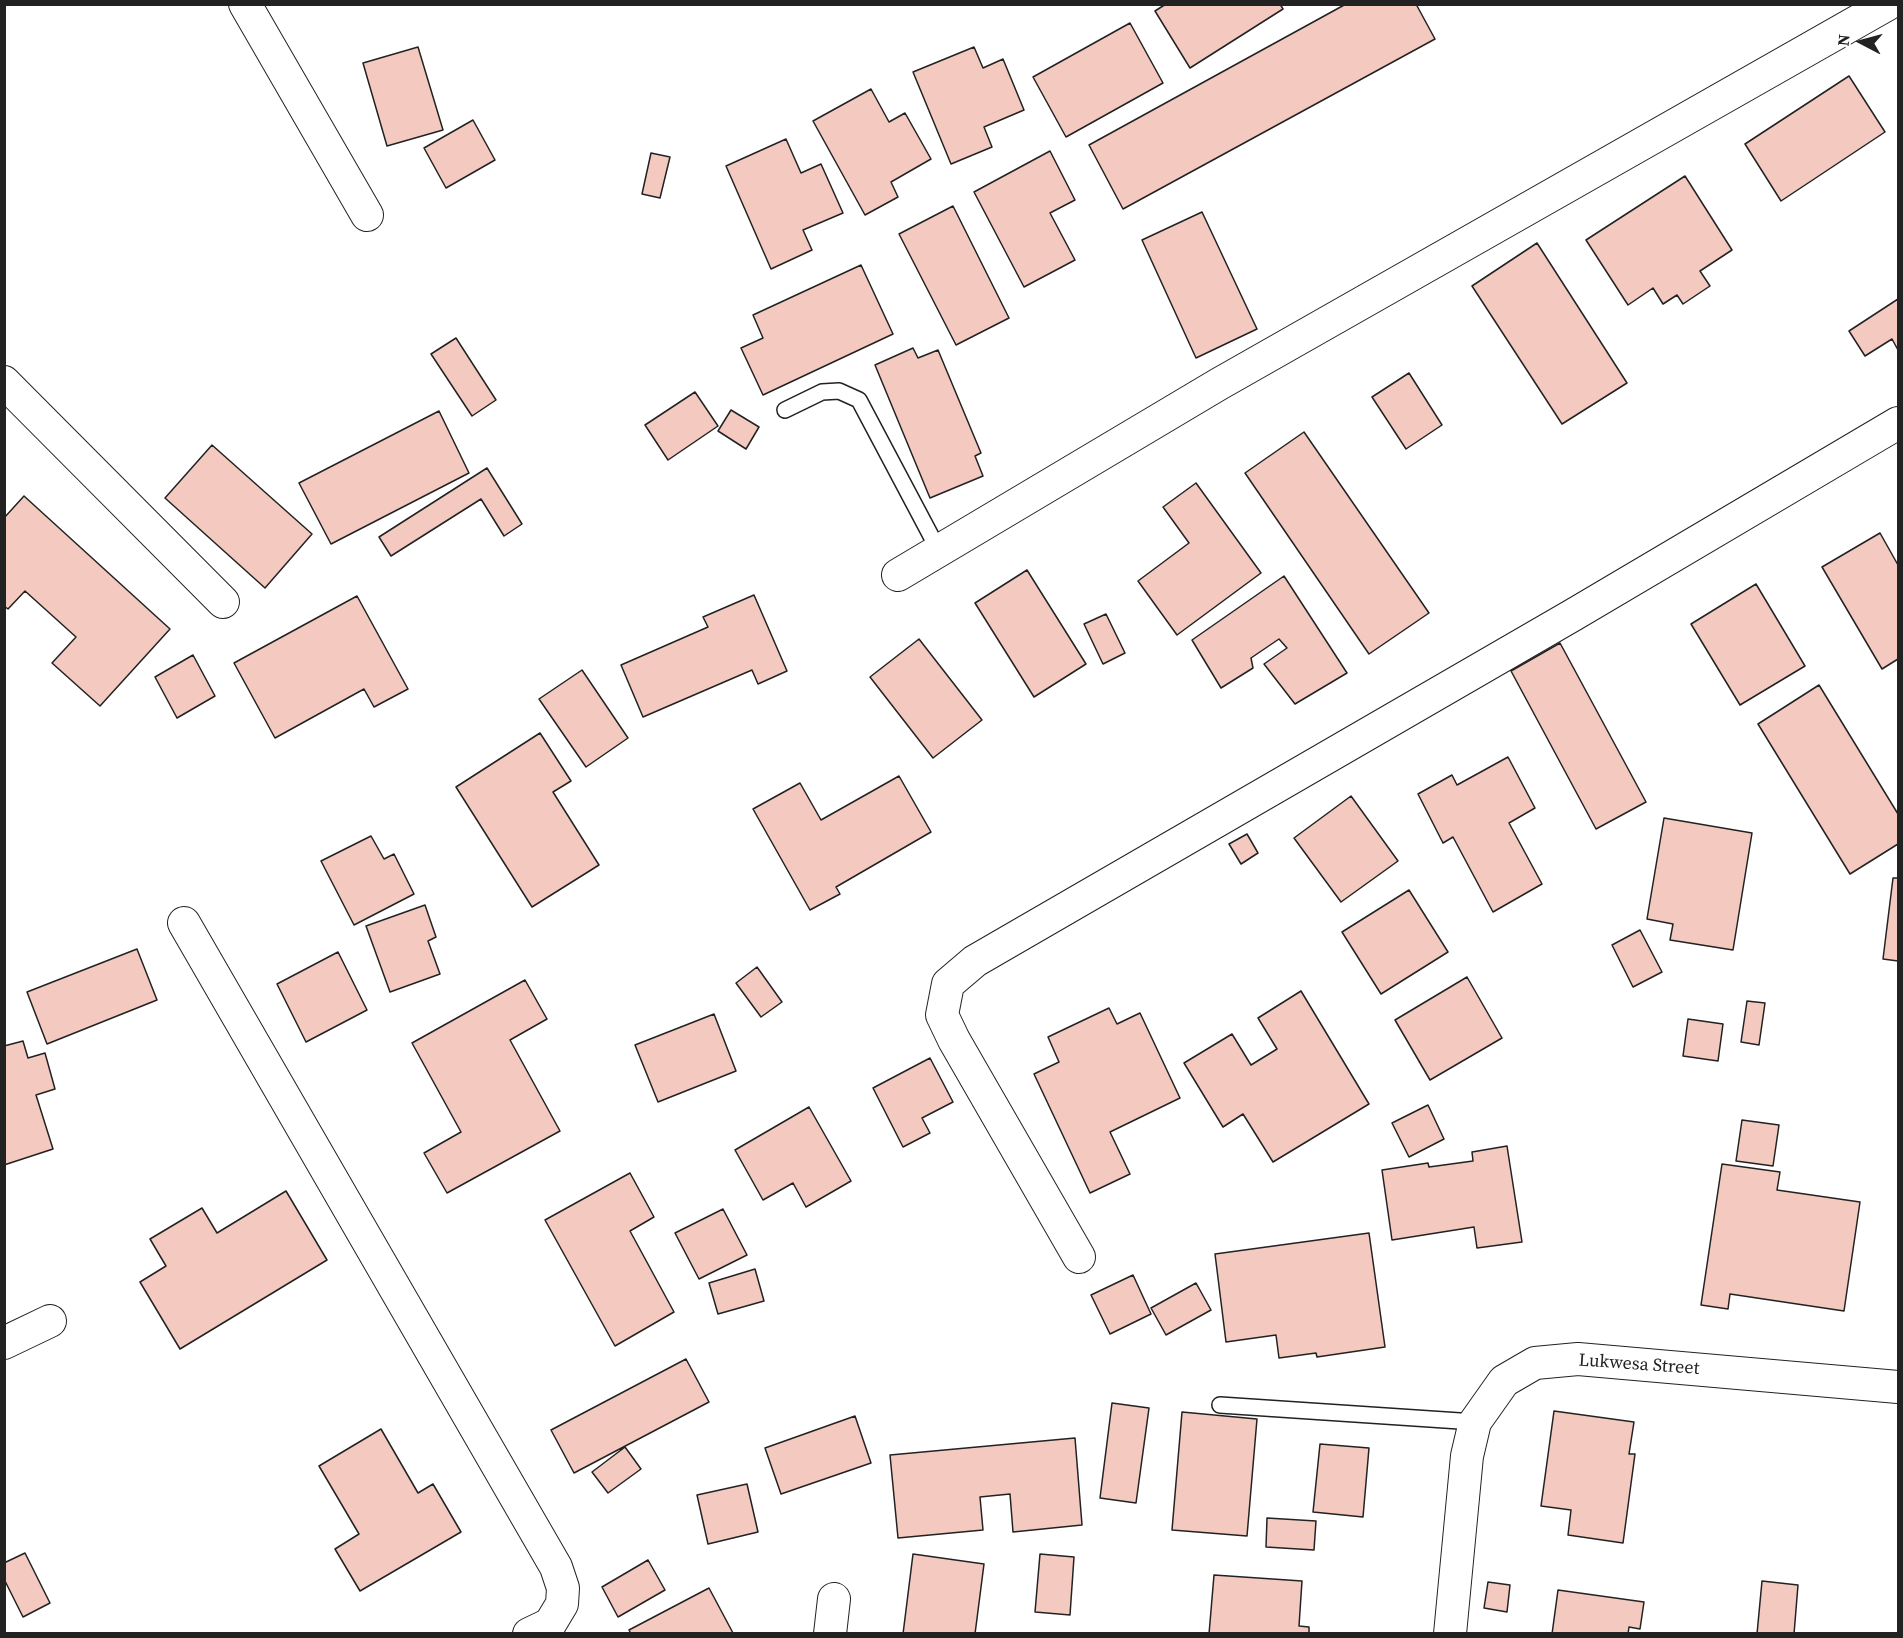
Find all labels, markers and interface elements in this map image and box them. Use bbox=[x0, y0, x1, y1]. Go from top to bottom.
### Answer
north arrow bbox=[1831, 12, 1891, 72]
text: N bbox=[1832, 33, 1855, 47]
street label: Lukwesa Street bbox=[1578, 1350, 1700, 1380]

